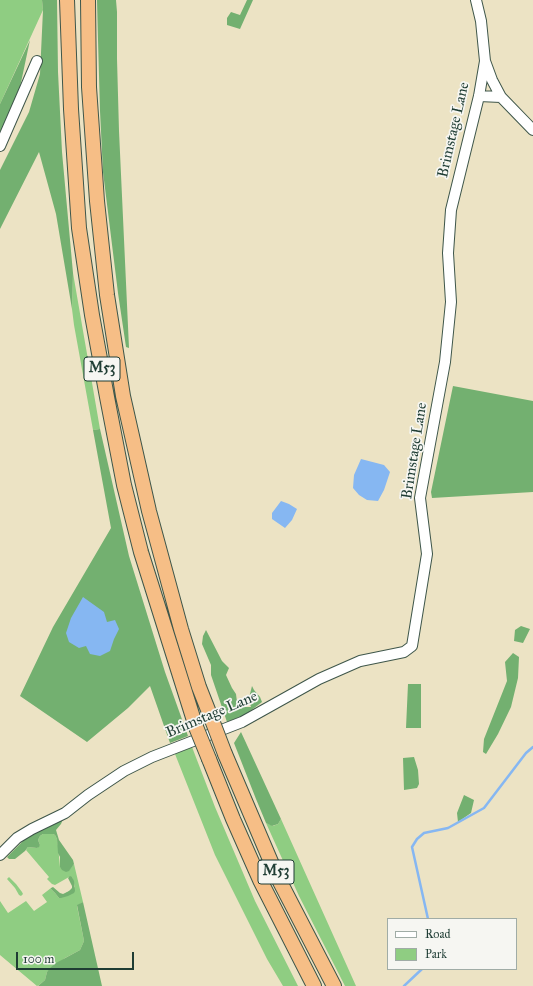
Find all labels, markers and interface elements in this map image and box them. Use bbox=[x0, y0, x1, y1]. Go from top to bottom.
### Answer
street label: Brimstage Lane bbox=[434, 80, 474, 180]
road number: M53 bbox=[84, 357, 120, 381]
street label: Brimstage Lane bbox=[398, 401, 432, 501]
street label: Brimstage Lane bbox=[164, 688, 260, 742]
road number: M53 bbox=[258, 860, 294, 884]
legend bbox=[387, 918, 517, 970]
text: Road bbox=[425, 927, 451, 941]
scale bar bbox=[18, 944, 136, 970]
text: Park bbox=[425, 947, 447, 961]
text: 100 m bbox=[23, 952, 54, 966]

